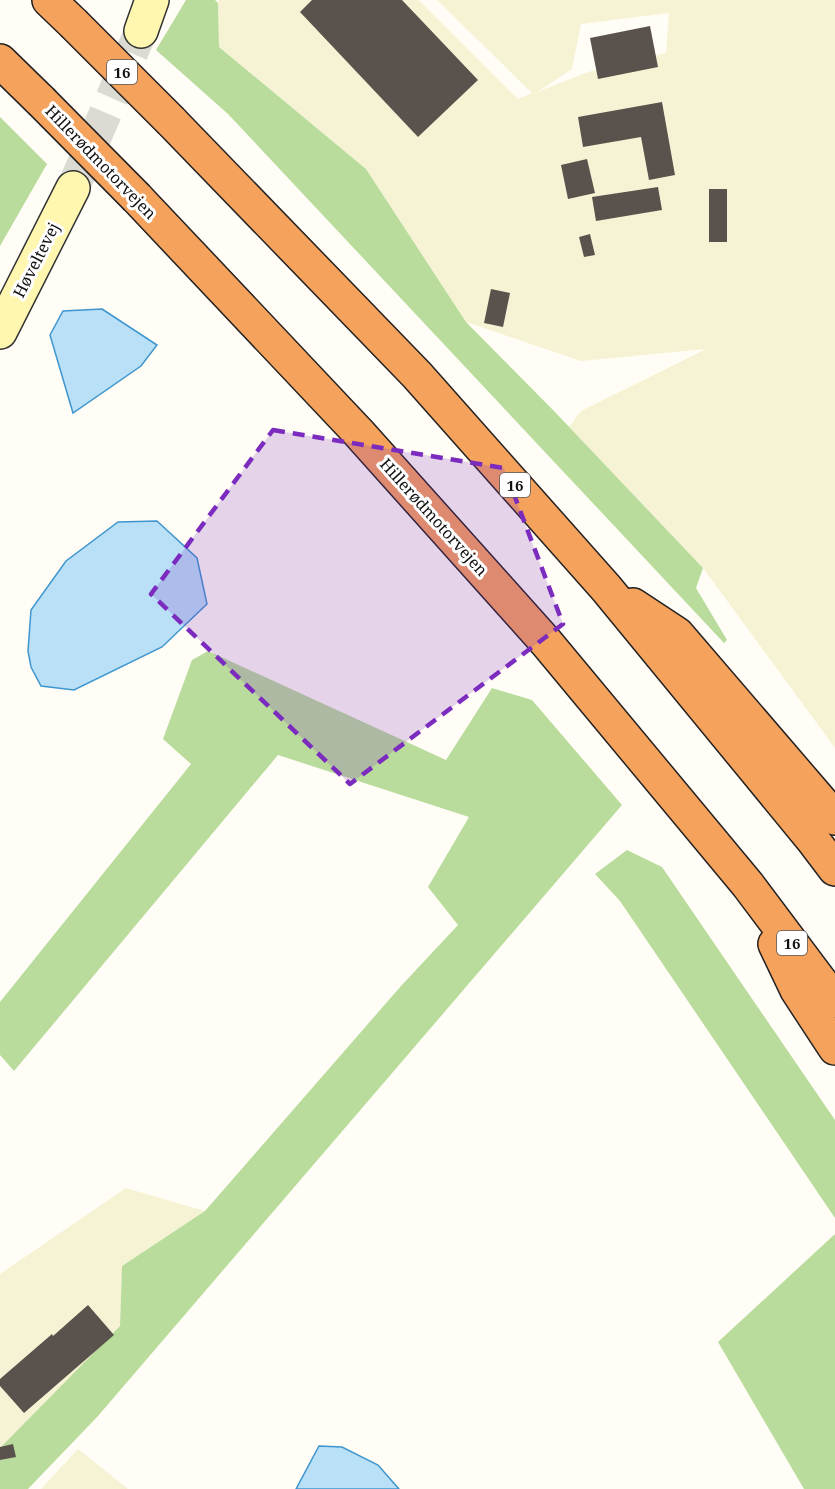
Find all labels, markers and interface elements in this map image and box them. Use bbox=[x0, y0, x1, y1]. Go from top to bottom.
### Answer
road number: 16 bbox=[107, 60, 137, 84]
street label: Hillerødmotorvejen bbox=[41, 100, 161, 224]
street label: Høveltevej bbox=[8, 219, 64, 301]
street label: Hillerødmotorvejen bbox=[375, 453, 493, 581]
road number: 16 bbox=[500, 473, 530, 497]
road number: 16 bbox=[777, 931, 807, 955]

